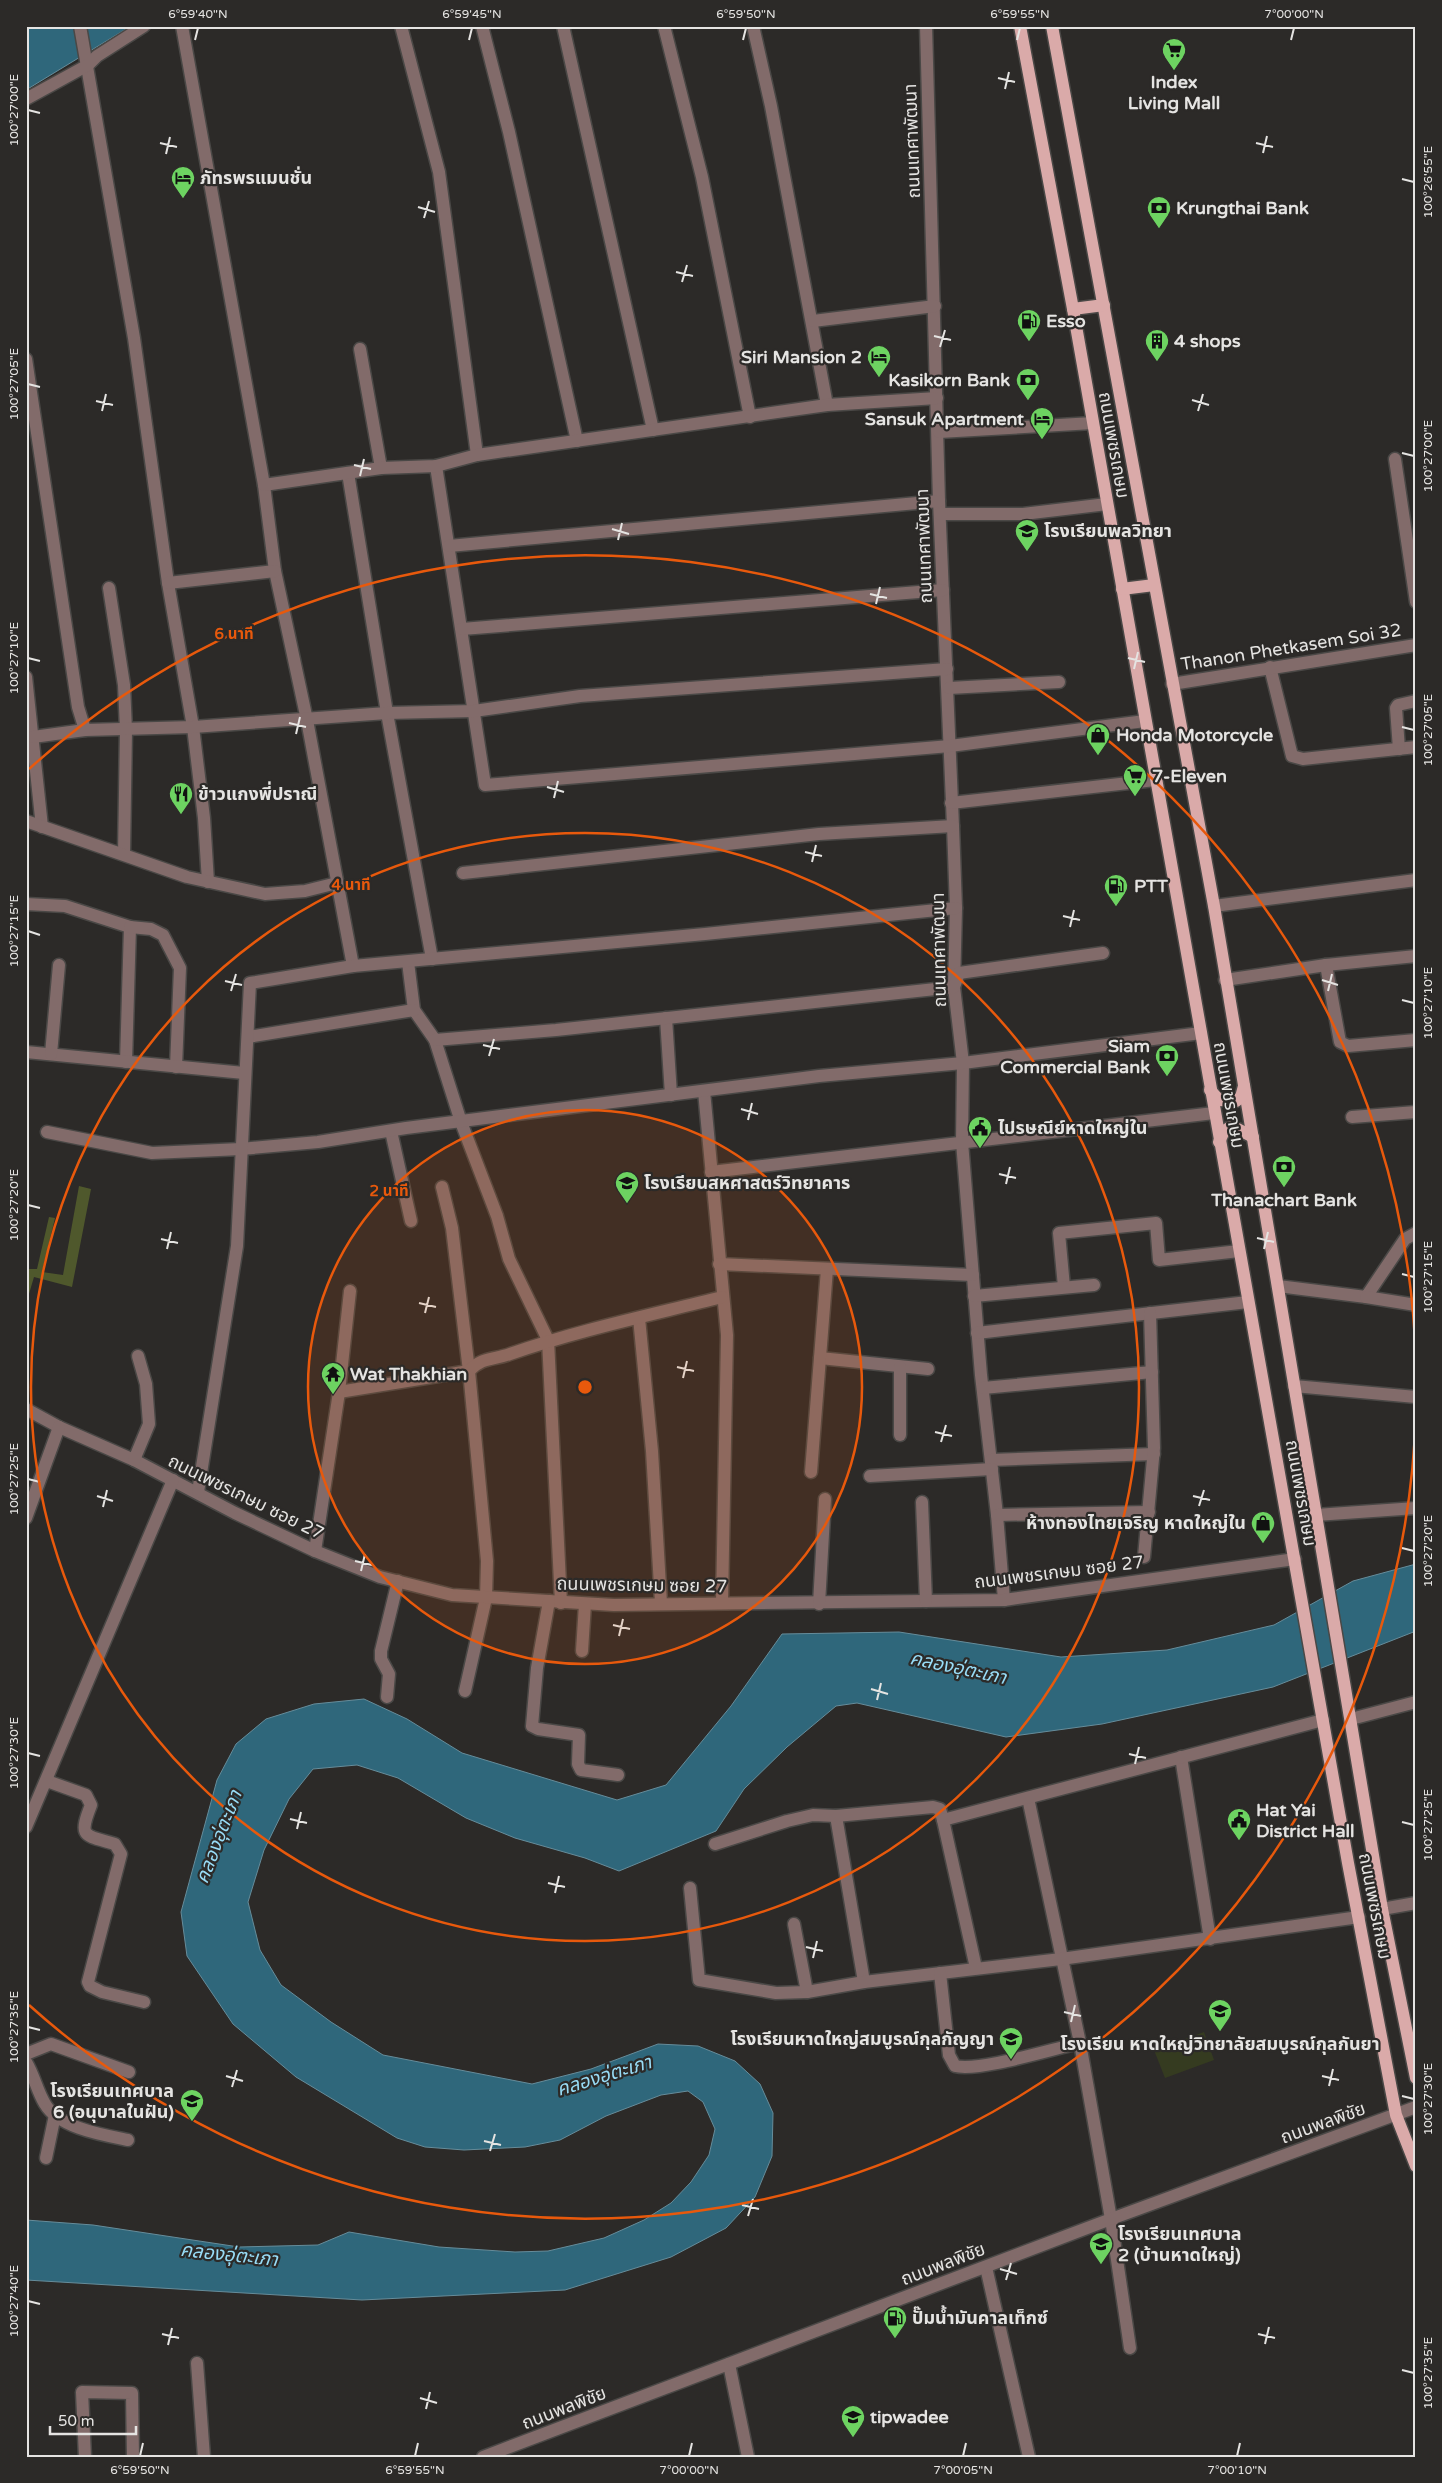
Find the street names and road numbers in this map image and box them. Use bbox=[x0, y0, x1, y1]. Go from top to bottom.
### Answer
street label: ถนนเทศาพัฒนา bbox=[899, 83, 925, 199]
street label: ถนนเพชรเกษม bbox=[1094, 390, 1134, 500]
street label: ถนนเทศาพัฒนา bbox=[911, 488, 937, 604]
street label: Thanon Phetkasem Soi 32 bbox=[1179, 619, 1403, 675]
street label: ถนนเทศาพัฒนา bbox=[927, 892, 951, 1008]
street label: ถนนเพชรเกษม bbox=[1209, 1040, 1249, 1150]
street label: ถนนเพชรเกษม bbox=[1281, 1438, 1321, 1548]
street label: ถนนเพชรเกษม ซอย 27 bbox=[164, 1450, 328, 1544]
street label: ถนนเพชรเกษม ซอย 27 bbox=[973, 1551, 1145, 1593]
street label: ถนนเพชรเกษม ซอย 27 bbox=[556, 1573, 728, 1597]
street label: ถนนเพชรเกษม bbox=[1354, 1851, 1396, 1961]
street label: ถนนพลพิชัย bbox=[1278, 2097, 1368, 2149]
street label: ถนนพลพิชัย bbox=[898, 2238, 988, 2290]
street label: ถนนพลพิชัย bbox=[519, 2382, 609, 2434]

